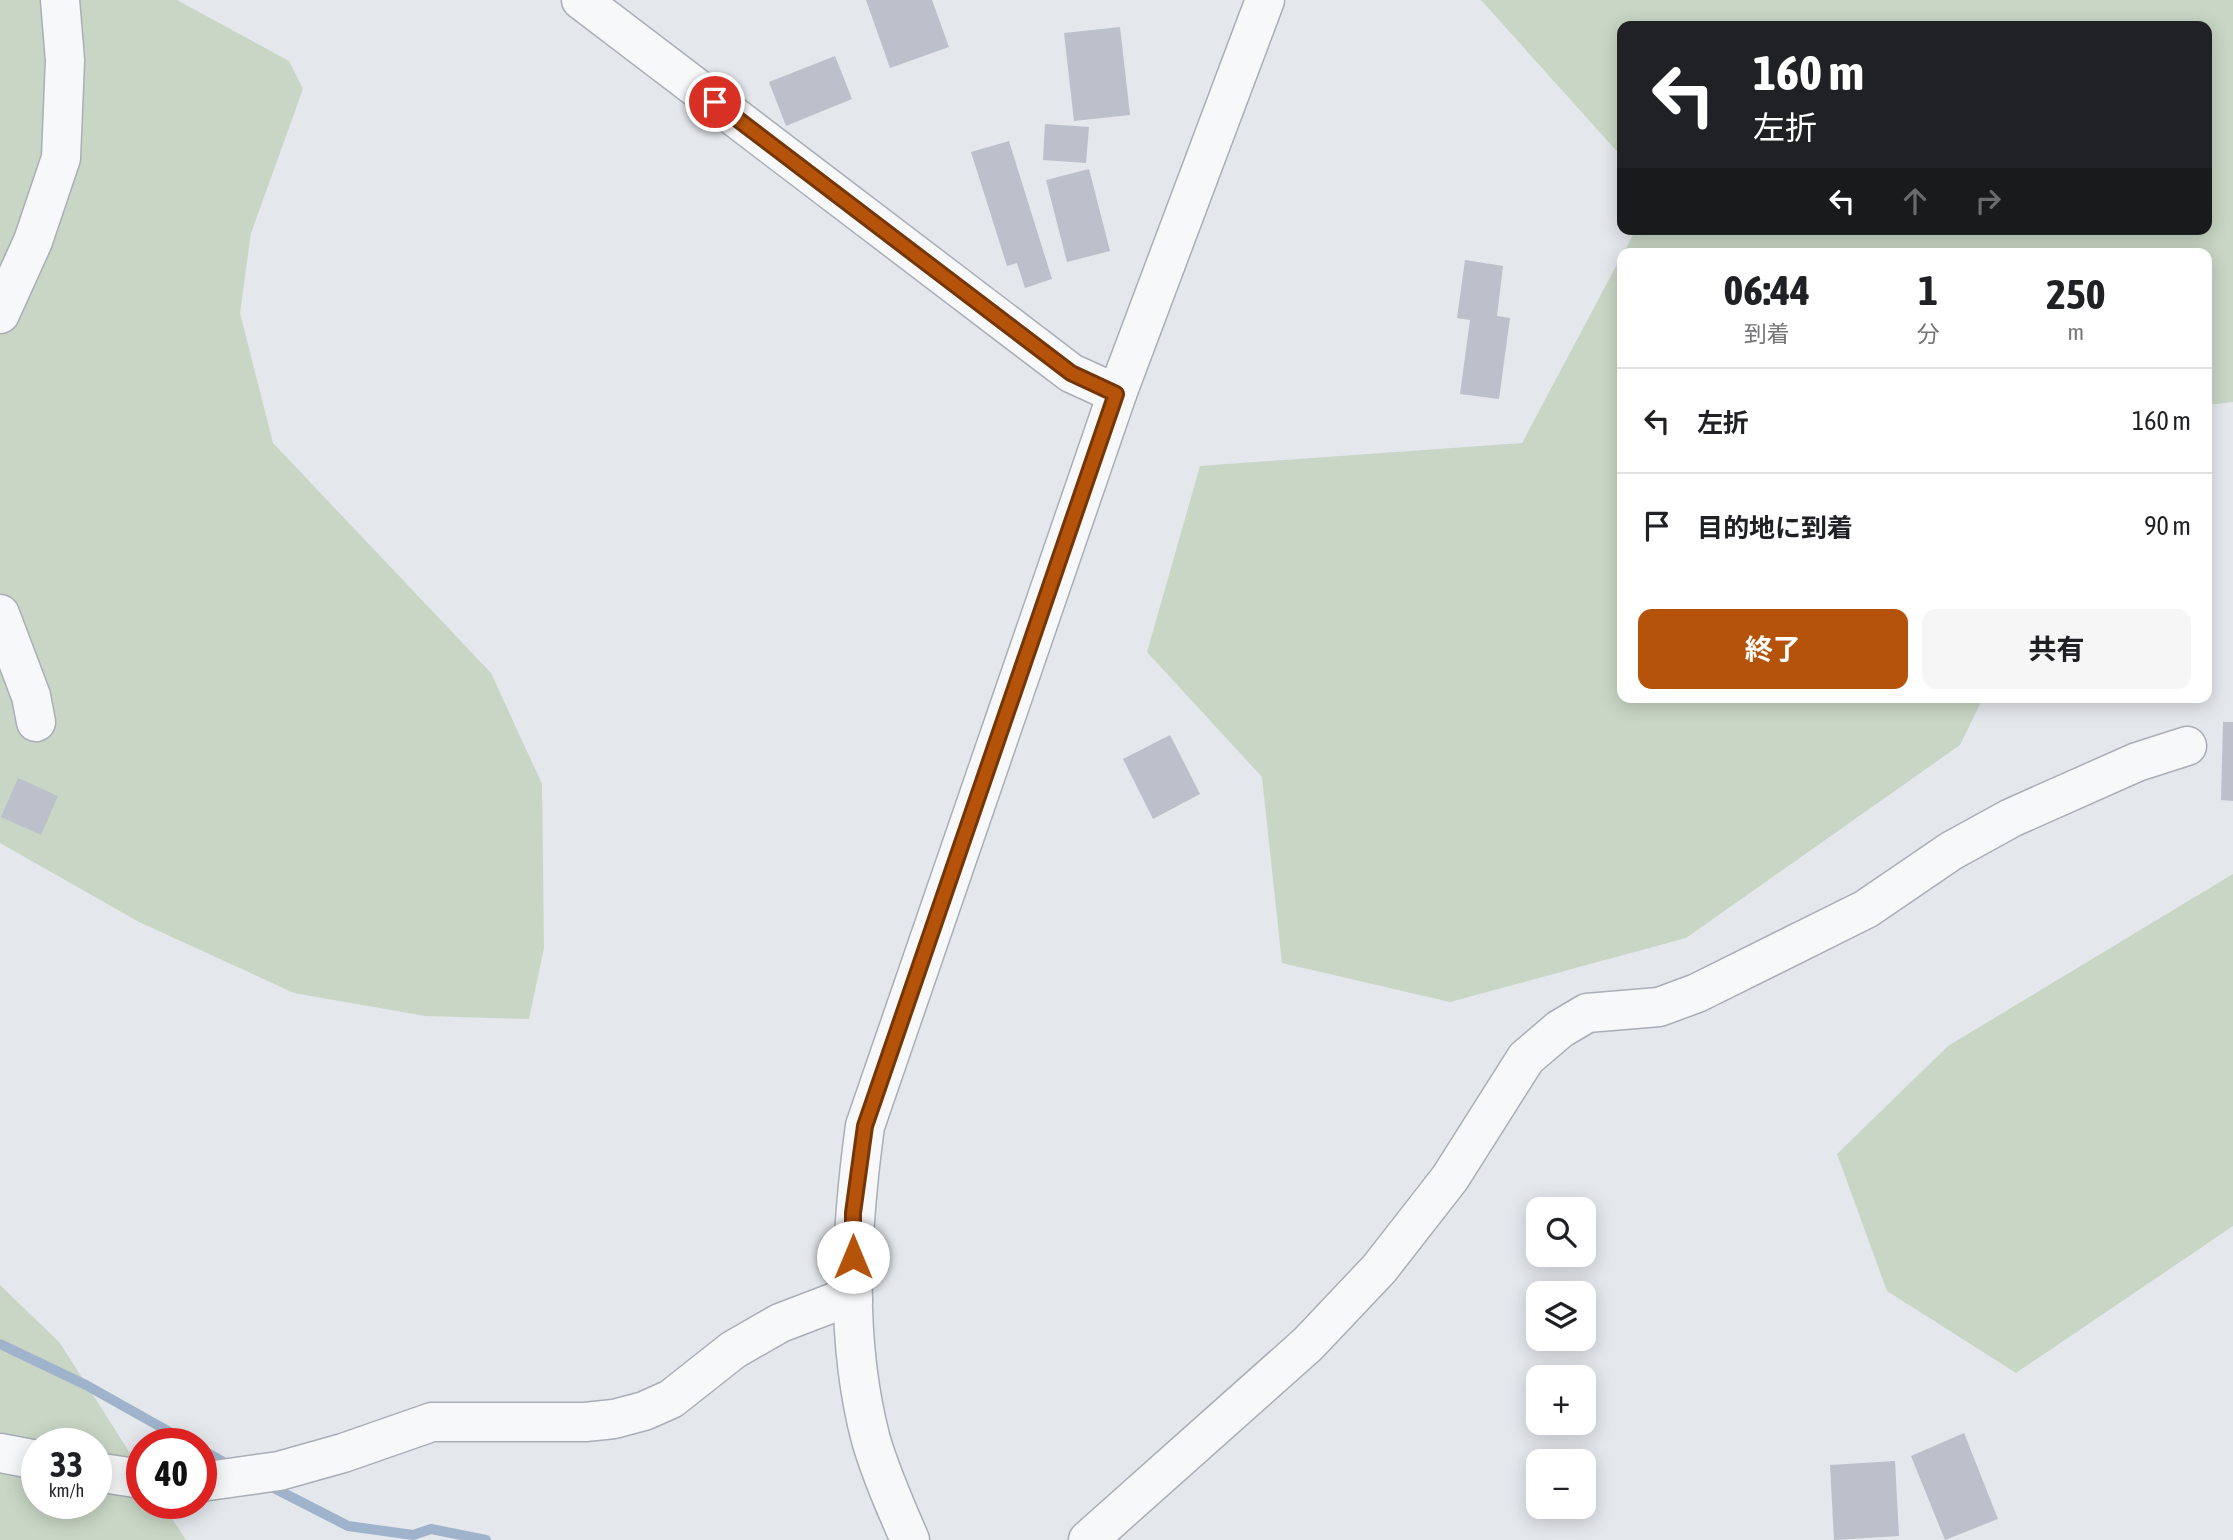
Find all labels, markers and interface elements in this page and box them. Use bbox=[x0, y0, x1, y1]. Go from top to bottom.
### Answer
text: 160 m bbox=[1753, 44, 1864, 100]
icon: left bbox=[1638, 49, 1729, 140]
pin bbox=[685, 72, 745, 132]
icon: arrive bbox=[696, 83, 734, 121]
text: 左折 bbox=[1753, 109, 1817, 146]
icon: left bbox=[1823, 182, 1861, 220]
icon: ahead bbox=[1896, 182, 1934, 220]
icon: right bbox=[1969, 182, 2007, 220]
text: 06:44 bbox=[1724, 266, 1810, 314]
text: 1 bbox=[1918, 266, 1938, 314]
text: 250 bbox=[2046, 270, 2105, 318]
text: m bbox=[2068, 319, 2084, 345]
text: 到着 bbox=[1744, 321, 1790, 347]
text: 分 bbox=[1917, 321, 1940, 347]
icon: left bbox=[1638, 402, 1676, 440]
text: 160 m bbox=[2132, 406, 2191, 436]
text: 左折 bbox=[1697, 408, 1749, 438]
icon: arrive bbox=[1638, 507, 1676, 545]
text: 90 m bbox=[2144, 511, 2191, 541]
text: 目的地に到着 bbox=[1697, 513, 1853, 543]
button: 終了 bbox=[1638, 609, 1908, 689]
button: 共有 bbox=[1922, 609, 2191, 689]
map controls bbox=[1526, 1197, 1596, 1519]
button: search bbox=[1526, 1197, 1596, 1267]
position arrow bbox=[816, 1220, 890, 1294]
button: layers bbox=[1526, 1281, 1596, 1351]
button: + bbox=[1526, 1365, 1596, 1435]
speed limit sign: 40 bbox=[126, 1428, 217, 1519]
text: 33 bbox=[50, 1444, 83, 1484]
button: − bbox=[1526, 1449, 1596, 1519]
text: km/h bbox=[49, 1480, 84, 1501]

